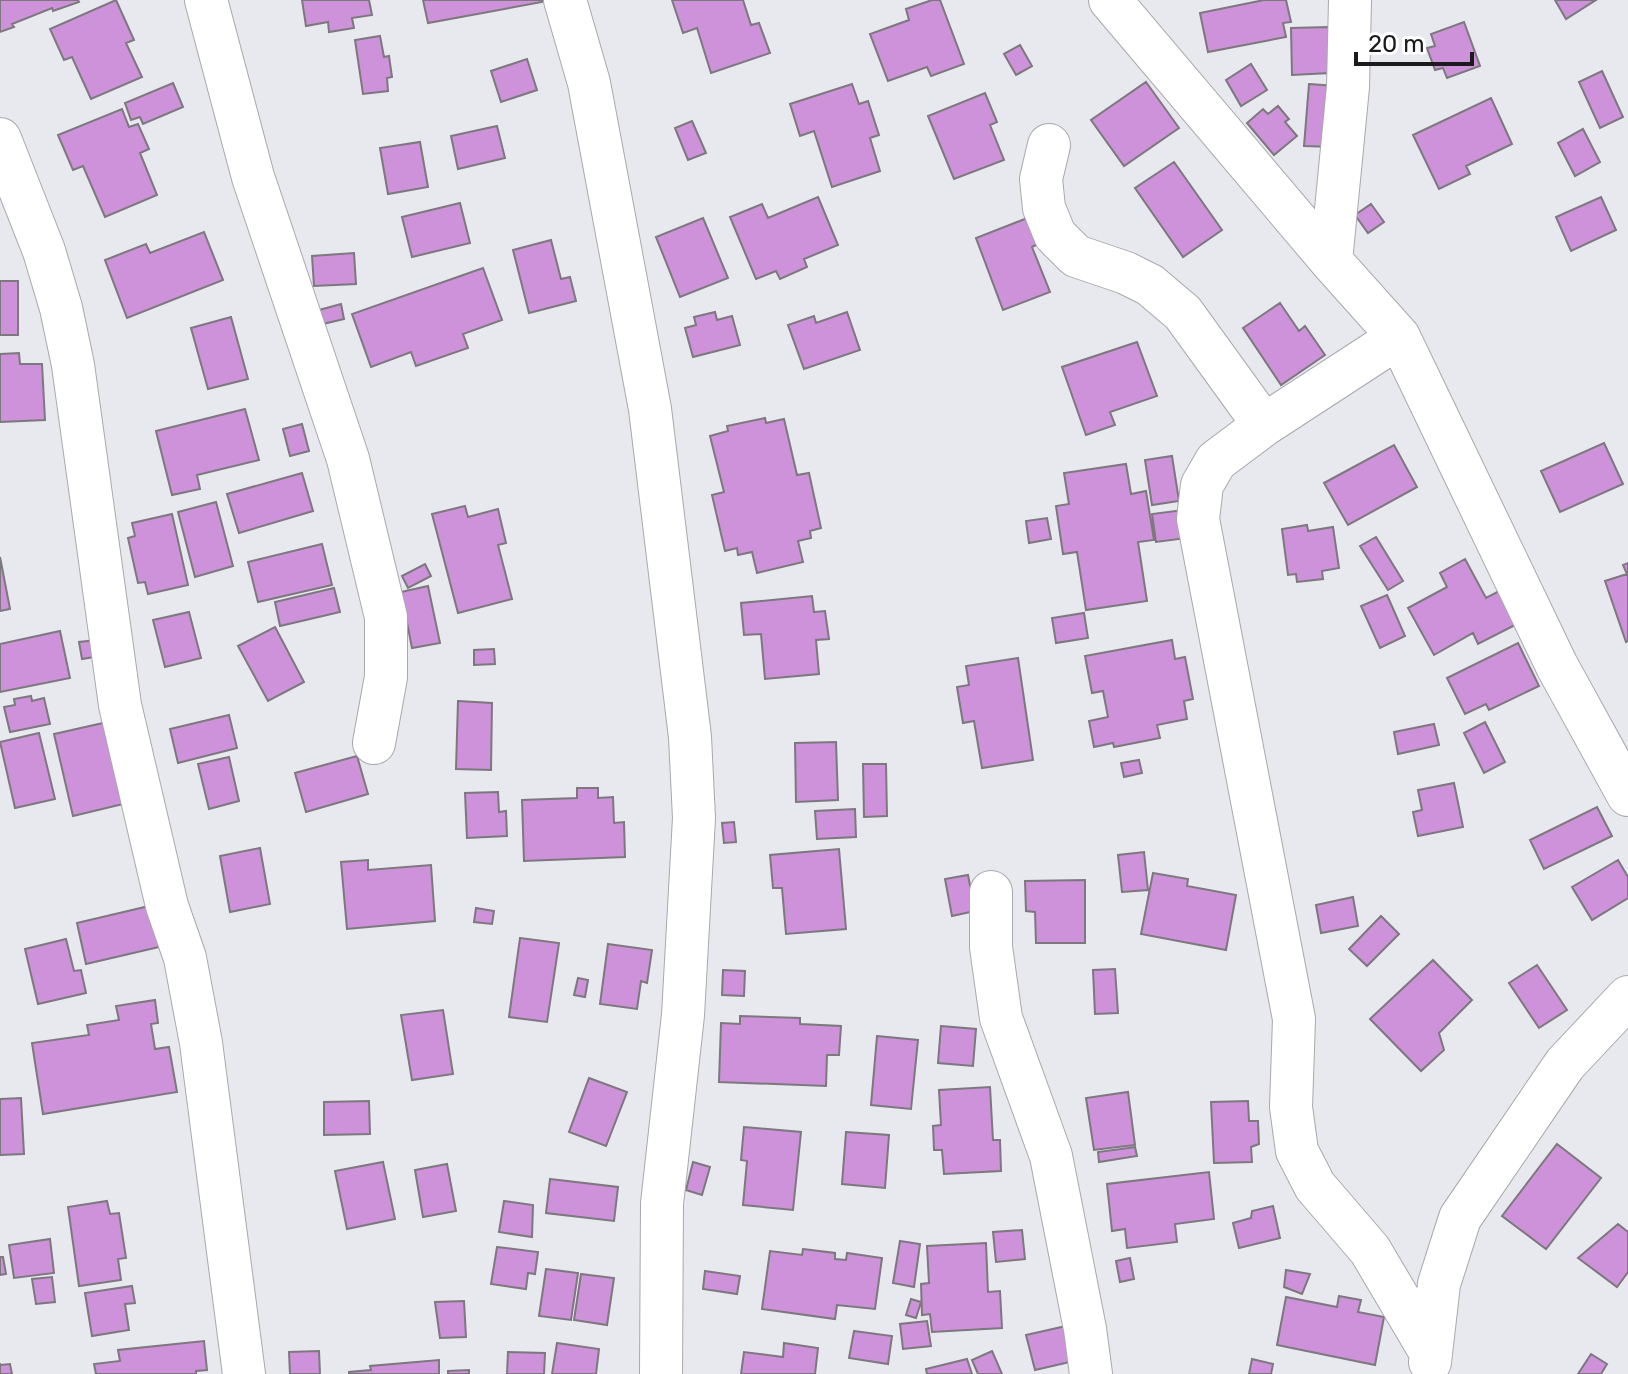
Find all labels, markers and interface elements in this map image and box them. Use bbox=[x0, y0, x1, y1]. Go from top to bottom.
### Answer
scale bar bbox=[1356, 16, 1472, 66]
text: 20 m bbox=[1368, 30, 1425, 58]

